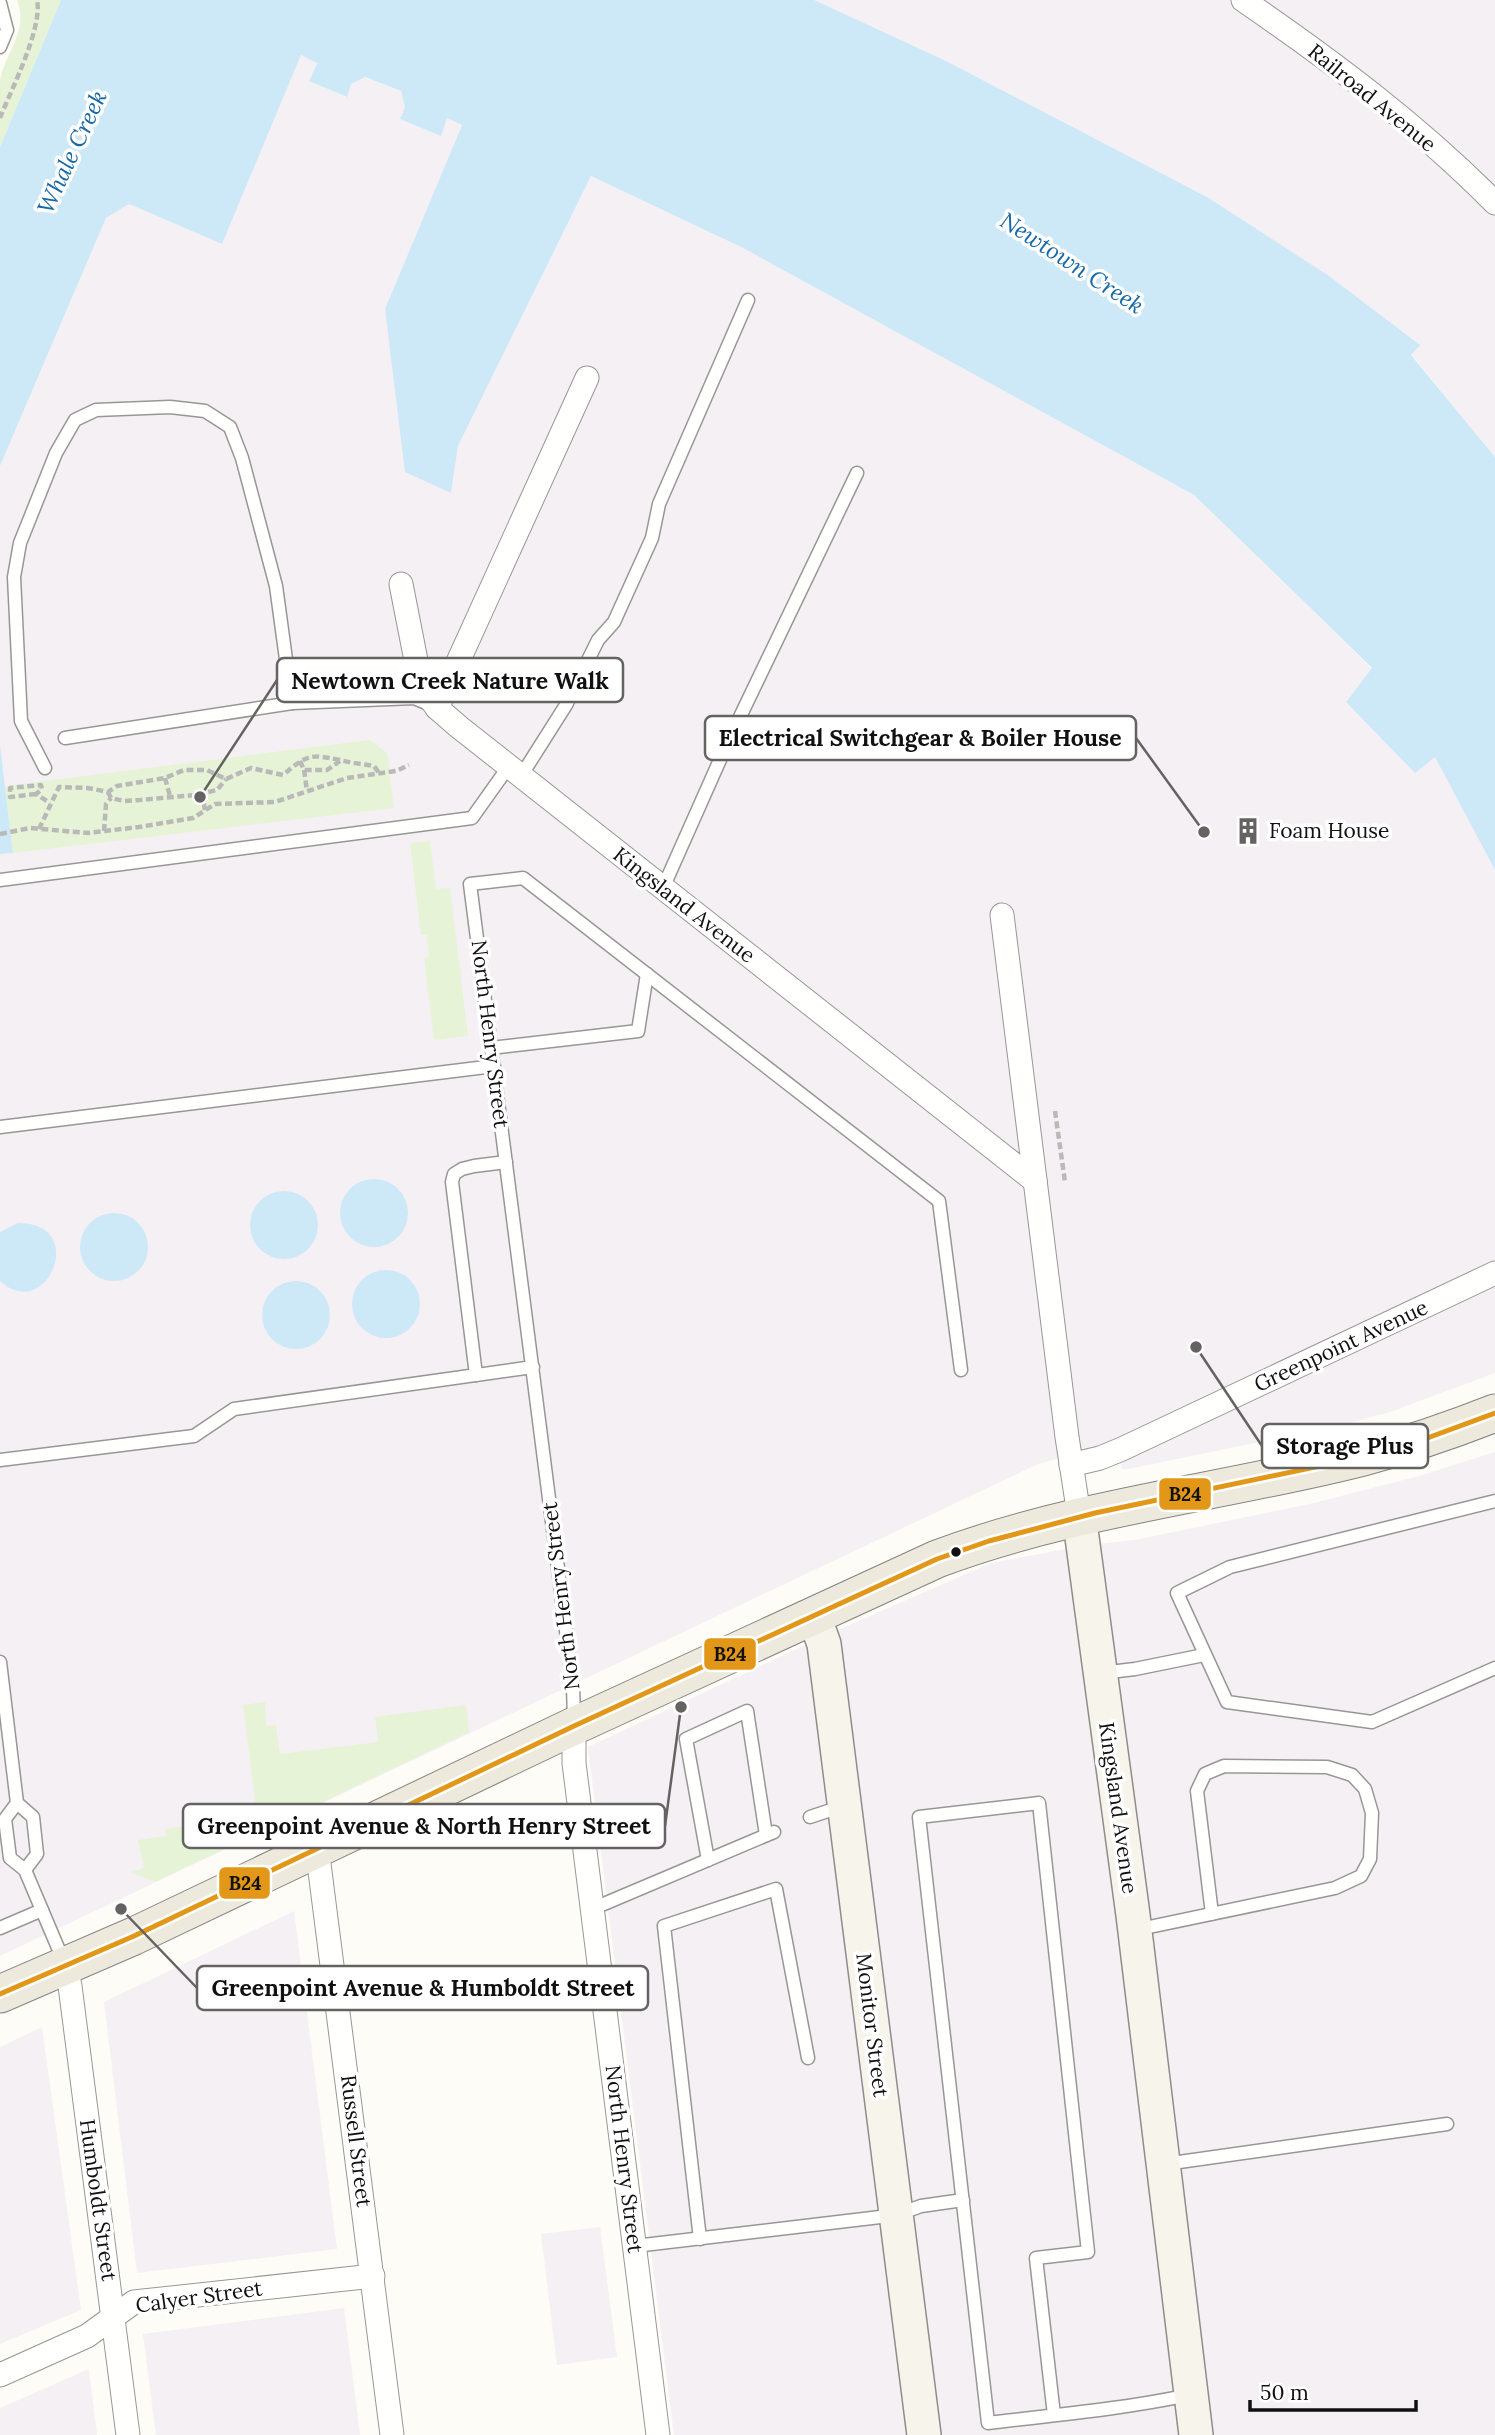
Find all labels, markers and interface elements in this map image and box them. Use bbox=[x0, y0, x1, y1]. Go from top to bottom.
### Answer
street label: Railroad Avenue bbox=[1303, 38, 1442, 158]
water label: Whale Creek bbox=[30, 85, 113, 218]
water label: Newtown Creek bbox=[995, 205, 1150, 320]
callout: Newtown Creek Nature Walk bbox=[277, 658, 623, 702]
text: Newtown Creek Nature Walk bbox=[291, 666, 609, 695]
callout: Electrical Switchgear & Boiler House bbox=[705, 716, 1136, 760]
text: Electrical Switchgear & Boiler House bbox=[718, 723, 1122, 752]
building icon: Foam House bbox=[1233, 816, 1263, 846]
place label: Foam House bbox=[1269, 817, 1389, 844]
street label: Kingsland Avenue bbox=[608, 841, 761, 968]
street label: North Henry Street bbox=[466, 938, 516, 1130]
street label: Greenpoint Avenue bbox=[1250, 1293, 1432, 1398]
callout: Storage Plus bbox=[1262, 1424, 1428, 1468]
text: Storage Plus bbox=[1276, 1431, 1414, 1460]
line badge: B24 bbox=[1158, 1477, 1212, 1511]
text: B24 bbox=[1168, 1482, 1202, 1506]
street label: North Henry Street bbox=[535, 1500, 585, 1692]
unlabelled marker bbox=[949, 1545, 963, 1559]
line badge: B24 bbox=[703, 1637, 757, 1671]
text: B24 bbox=[713, 1642, 747, 1666]
street label: Kingsland Avenue bbox=[1093, 1720, 1144, 1895]
callout: Greenpoint Avenue & North Henry Street bbox=[183, 1804, 665, 1848]
text: Greenpoint Avenue & North Henry Street bbox=[197, 1811, 651, 1840]
line badge: B24 bbox=[218, 1866, 271, 1900]
text: B24 bbox=[228, 1871, 262, 1895]
street label: Monitor Street bbox=[850, 1951, 895, 2099]
callout: Greenpoint Avenue & Humboldt Street bbox=[197, 1966, 648, 2010]
text: Greenpoint Avenue & Humboldt Street bbox=[211, 1973, 635, 2002]
street label: North Henry Street bbox=[600, 2063, 650, 2255]
street label: Russell Street bbox=[335, 2073, 378, 2209]
street label: Humboldt Street bbox=[74, 2117, 123, 2283]
street label: Calyer Street bbox=[134, 2274, 265, 2319]
scale bar bbox=[1250, 2368, 1416, 2412]
text: 50 m bbox=[1260, 2379, 1309, 2406]

